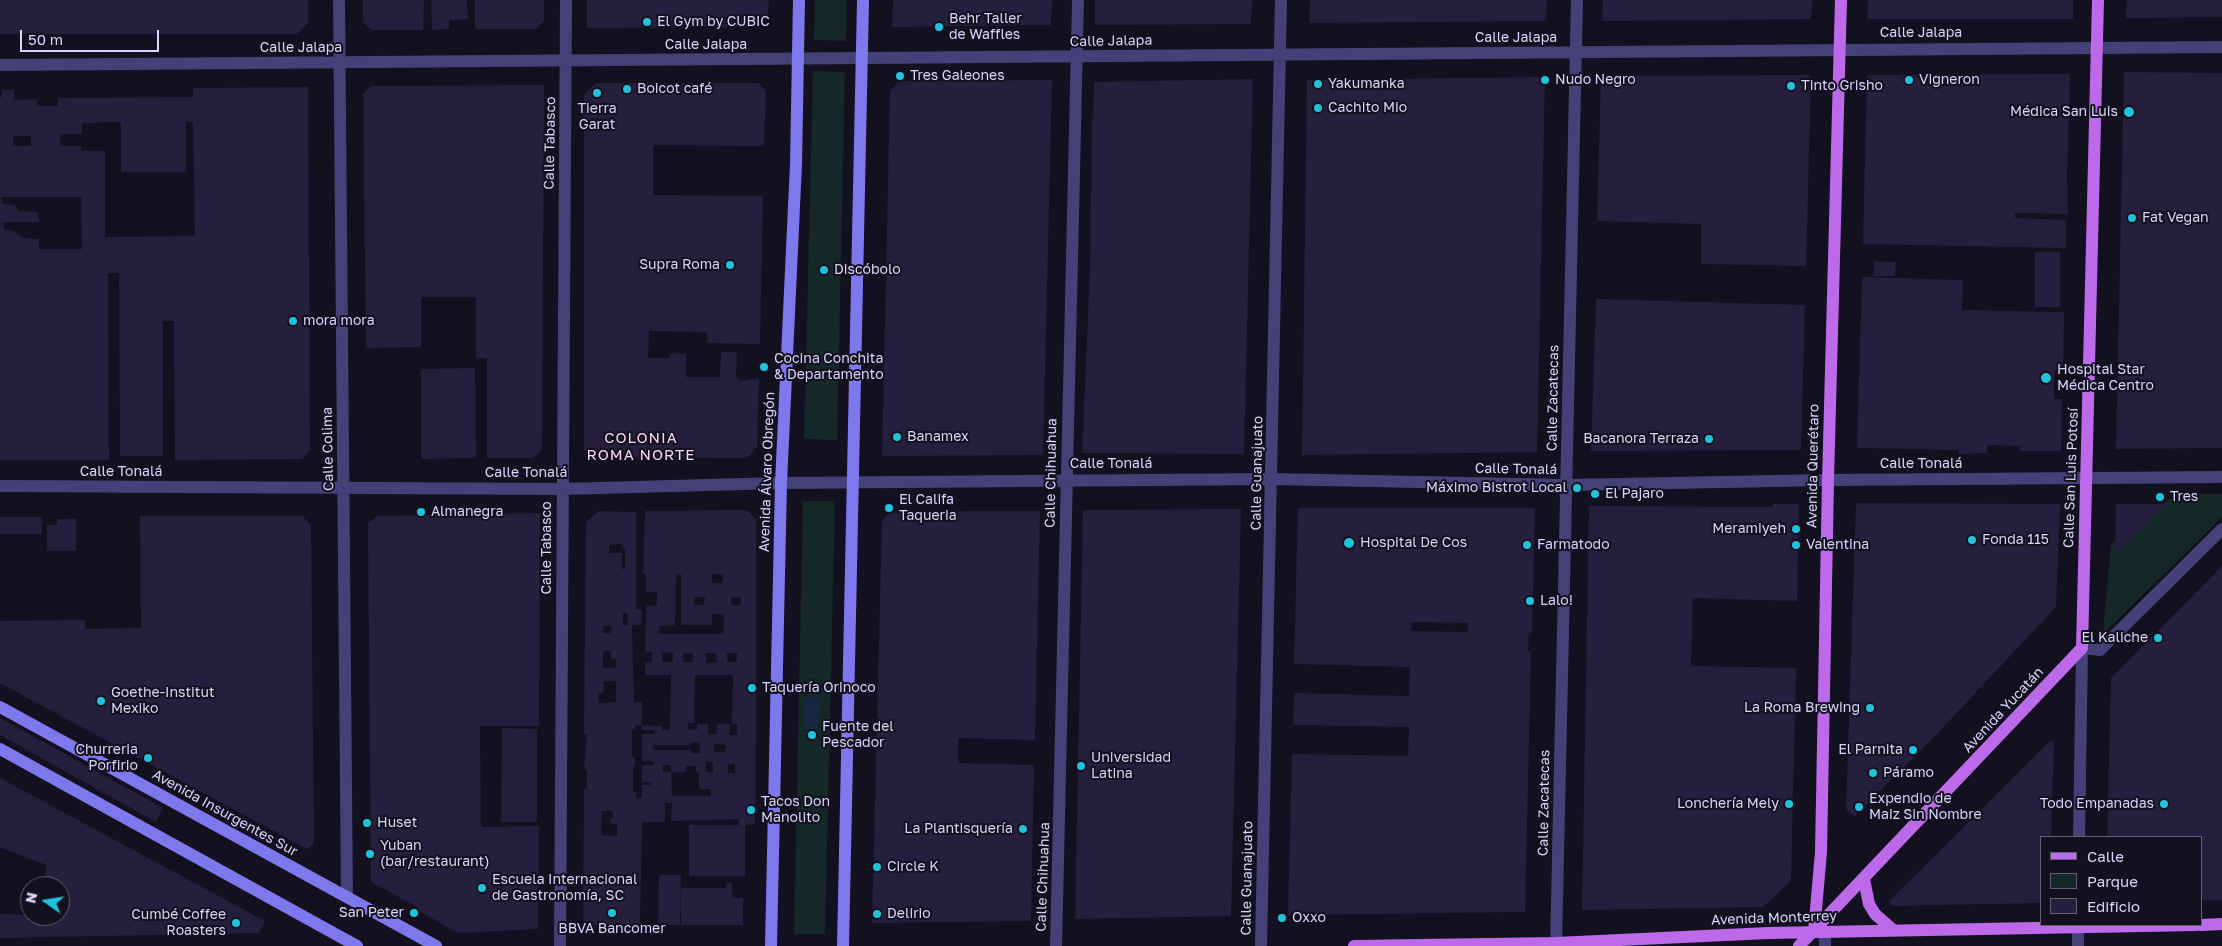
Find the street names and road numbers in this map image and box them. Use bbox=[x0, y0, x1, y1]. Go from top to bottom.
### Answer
street label: Calle Jalapa bbox=[1880, 25, 1962, 41]
street label: Calle Jalapa bbox=[1475, 30, 1557, 46]
street label: Calle Jalapa bbox=[1070, 32, 1152, 50]
street label: Calle Jalapa bbox=[665, 37, 747, 53]
street label: Calle Jalapa bbox=[260, 40, 342, 56]
street label: Calle Tabasco bbox=[541, 96, 559, 190]
street label: Calle Zacatecas bbox=[1544, 345, 1562, 451]
street label: Avenida Álvaro Obregón bbox=[756, 392, 778, 552]
street label: Avenida Querétaro bbox=[1804, 404, 1822, 528]
street label: Calle Colima bbox=[319, 407, 337, 491]
street label: Calle San Luis Potosí bbox=[2060, 408, 2082, 548]
street label: Calle Guanajuato bbox=[1248, 416, 1266, 530]
street label: Calle Chihuahua bbox=[1042, 418, 1060, 528]
street label: Calle Tonalá bbox=[1070, 456, 1152, 472]
street label: Calle Tonalá bbox=[1880, 456, 1962, 472]
street label: Calle Tonalá bbox=[1475, 460, 1557, 478]
street label: Calle Tonalá bbox=[80, 464, 162, 480]
street label: Calle Tonalá bbox=[485, 465, 567, 481]
street label: Calle Tabasco bbox=[539, 501, 555, 595]
street label: Avenida Yucatán bbox=[1959, 664, 2047, 756]
street label: Calle Zacatecas bbox=[1535, 750, 1553, 856]
street label: Avenida Insurgentes Sur bbox=[149, 766, 301, 860]
street label: Calle Guanajuato bbox=[1238, 821, 1256, 935]
street label: Calle Chihuahua bbox=[1033, 822, 1053, 932]
street label: Avenida Monterrey bbox=[1711, 907, 1837, 929]

